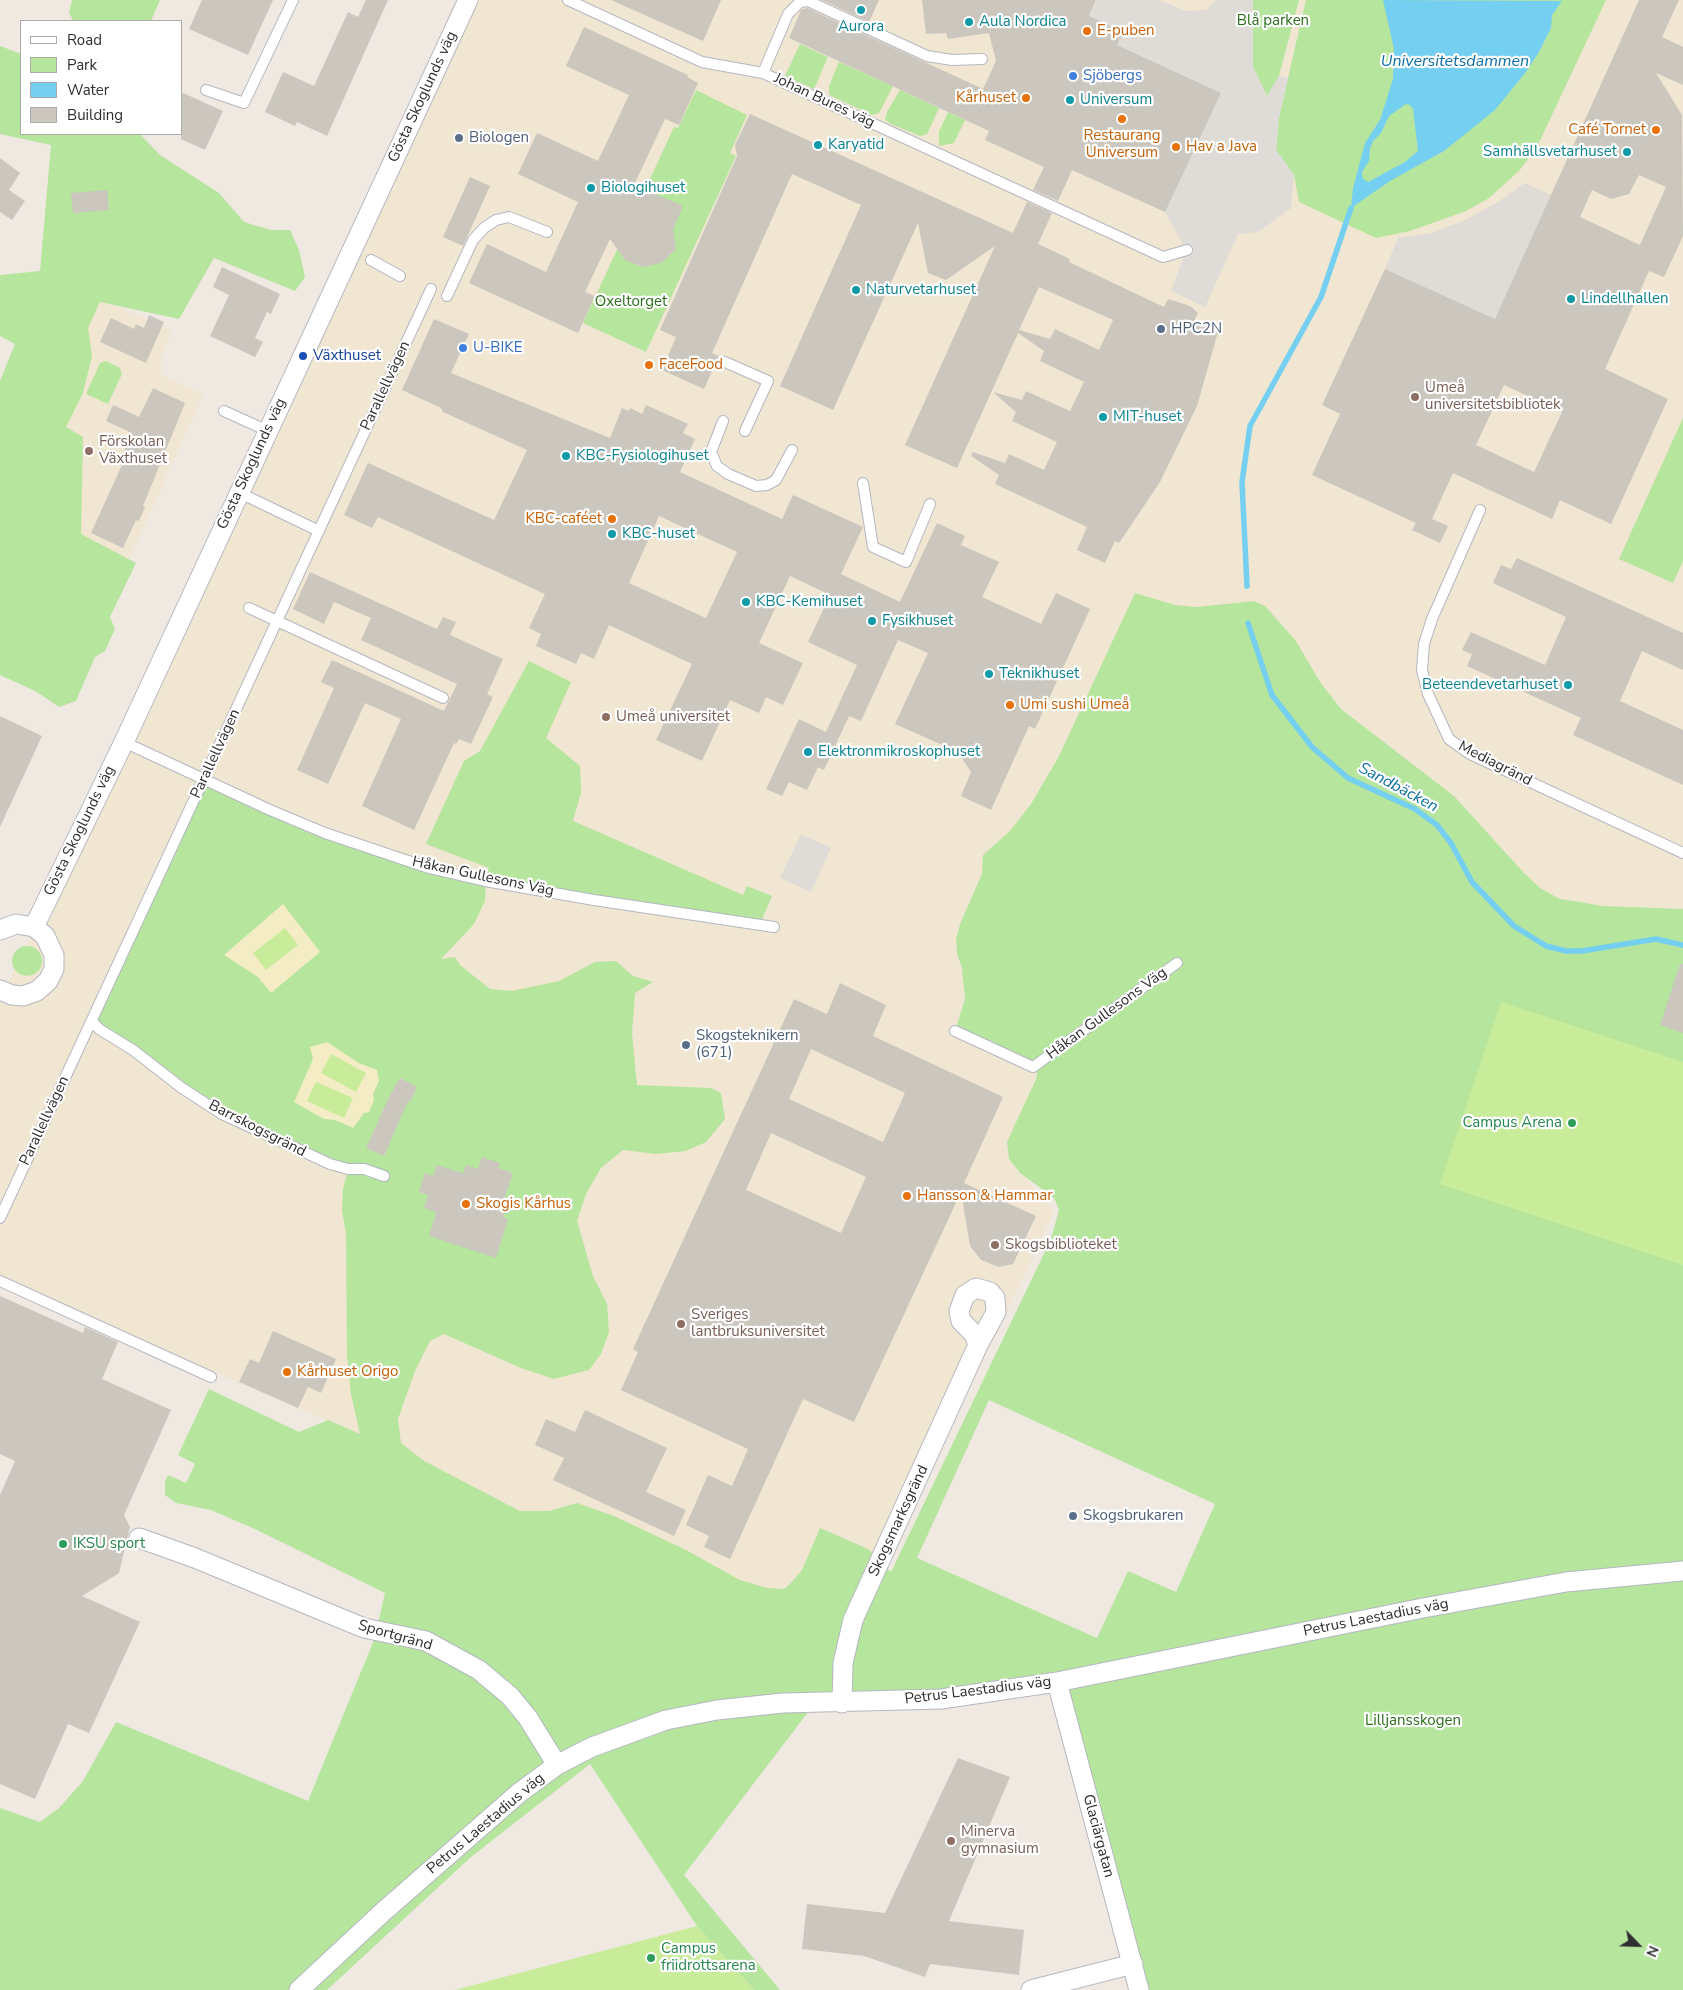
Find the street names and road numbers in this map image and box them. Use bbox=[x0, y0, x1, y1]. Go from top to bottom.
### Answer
street label: Gösta Skoglunds väg bbox=[385, 29, 461, 165]
street label: Johan Bures väg bbox=[771, 70, 877, 132]
street label: Parallellvägen bbox=[357, 338, 415, 434]
street label: Gösta Skoglunds väg bbox=[214, 396, 290, 532]
street label: Parallellvägen bbox=[187, 706, 245, 802]
street label: Mediagränd bbox=[1455, 738, 1535, 790]
street label: Gösta Skoglunds väg bbox=[41, 763, 119, 899]
street label: Håkan Gullesons Väg bbox=[410, 853, 556, 901]
street label: Håkan Gullesons Väg bbox=[1043, 964, 1171, 1064]
street label: Parallellvägen bbox=[16, 1073, 74, 1169]
street label: Barrskogsgränd bbox=[205, 1097, 309, 1161]
street label: Skogsmarksgränd bbox=[865, 1462, 933, 1580]
street label: Petrus Laestadius väg bbox=[1302, 1595, 1450, 1641]
street label: Sportgränd bbox=[356, 1617, 434, 1655]
street label: Petrus Laestadius väg bbox=[904, 1673, 1052, 1709]
street label: Petrus Laestadius väg bbox=[424, 1770, 548, 1878]
street label: Glaciärgatan bbox=[1078, 1792, 1118, 1880]

